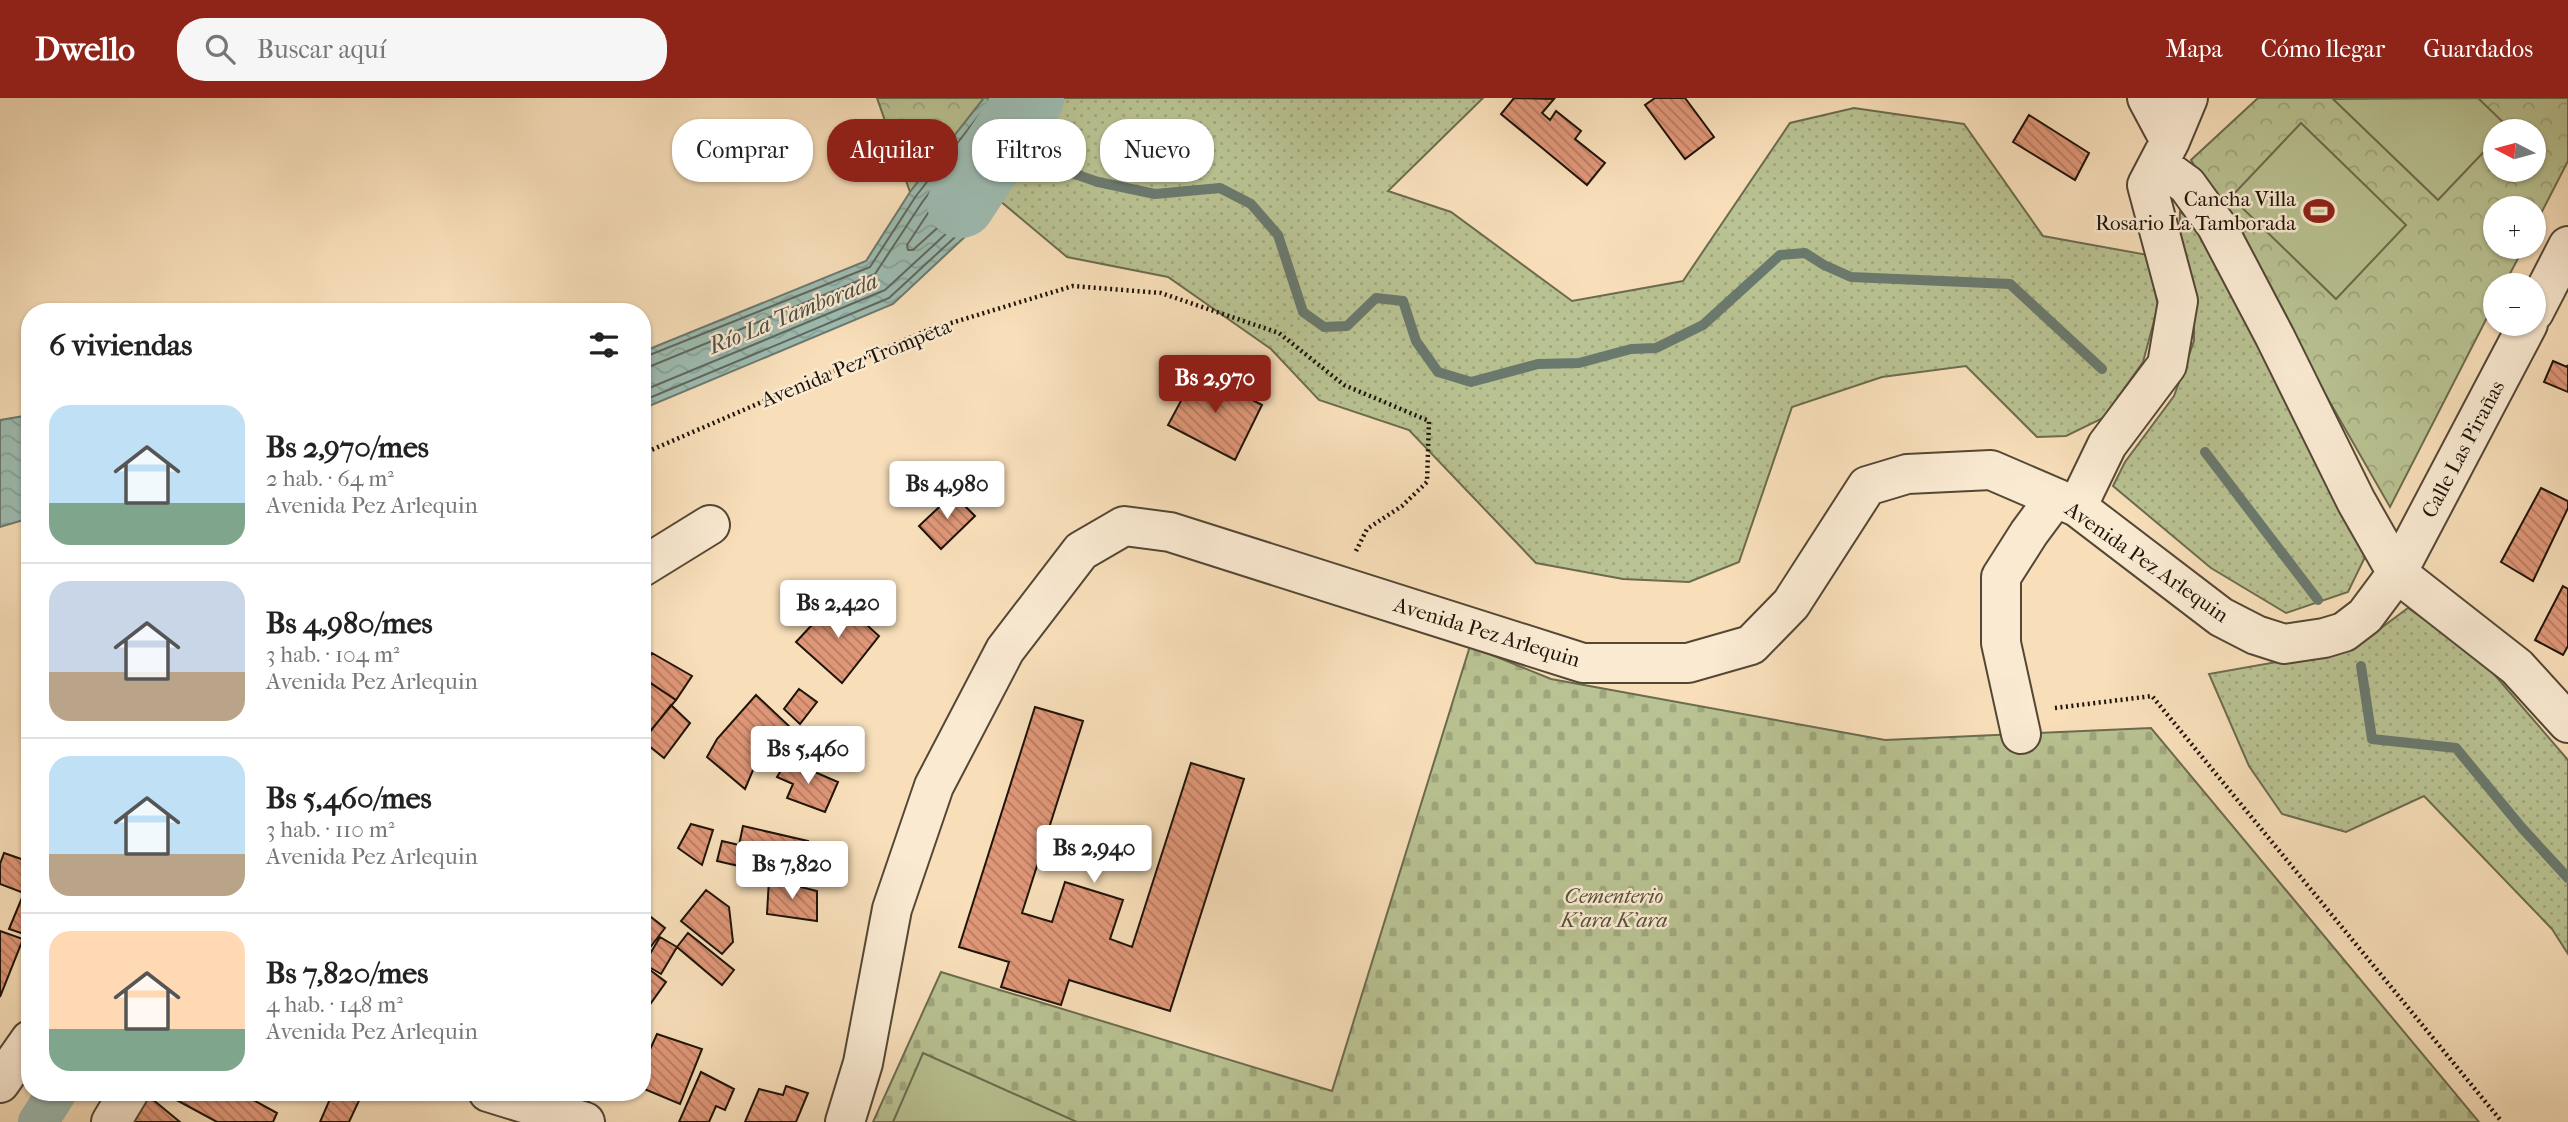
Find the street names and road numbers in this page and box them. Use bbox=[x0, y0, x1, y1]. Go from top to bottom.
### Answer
street label: Avenida Pez Trompeta bbox=[757, 314, 955, 412]
street label: Calle Las Pirañas bbox=[2417, 376, 2509, 522]
street label: Avenida Pez Arlequin bbox=[2060, 496, 2233, 627]
street label: Avenida Pez Arlequin bbox=[1390, 592, 1583, 672]

